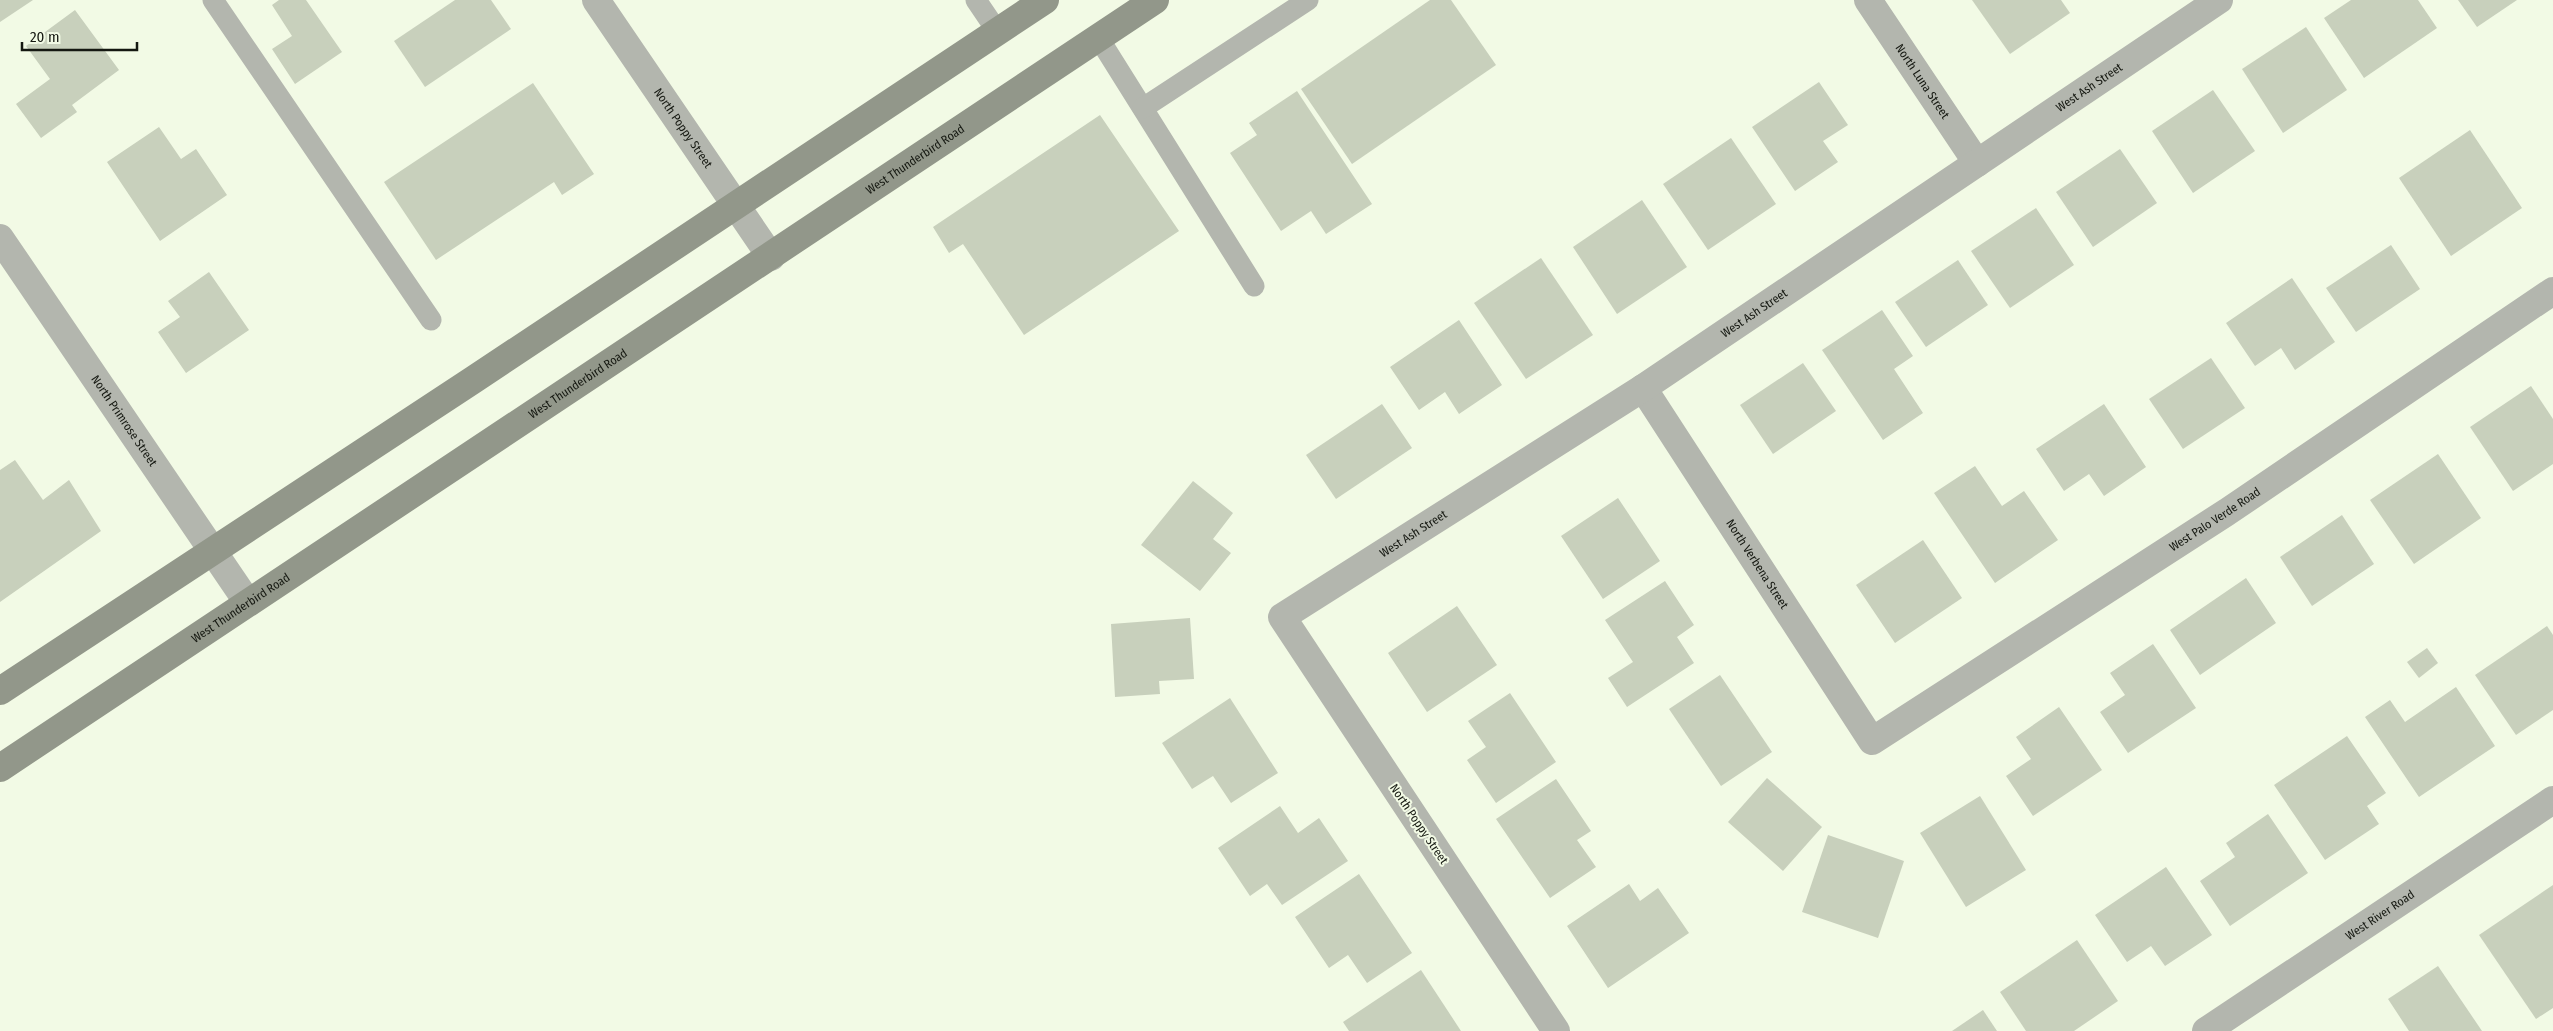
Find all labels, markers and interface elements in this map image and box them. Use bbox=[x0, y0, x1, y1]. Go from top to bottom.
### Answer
scale bar bbox=[22, 20, 138, 52]
text: 20 m bbox=[30, 28, 60, 46]
street label: North Luna Street bbox=[1892, 41, 1952, 122]
street label: West Ash Street bbox=[2053, 60, 2125, 115]
street label: North Poppy Street bbox=[651, 85, 715, 171]
street label: West Thunderbird Road bbox=[863, 122, 967, 197]
street label: West Ash Street bbox=[1718, 286, 1790, 340]
street label: West Thunderbird Road bbox=[526, 346, 630, 421]
street label: North Primrose Street bbox=[88, 373, 160, 469]
street label: West Palo Verde Road bbox=[2167, 484, 2263, 554]
street label: West Ash Street bbox=[1377, 507, 1450, 560]
street label: North Verbena Street bbox=[1723, 517, 1791, 612]
street label: West Thunderbird Road bbox=[189, 570, 293, 646]
street label: North Poppy Street bbox=[1387, 781, 1451, 867]
street label: West River Road bbox=[2343, 887, 2417, 943]

